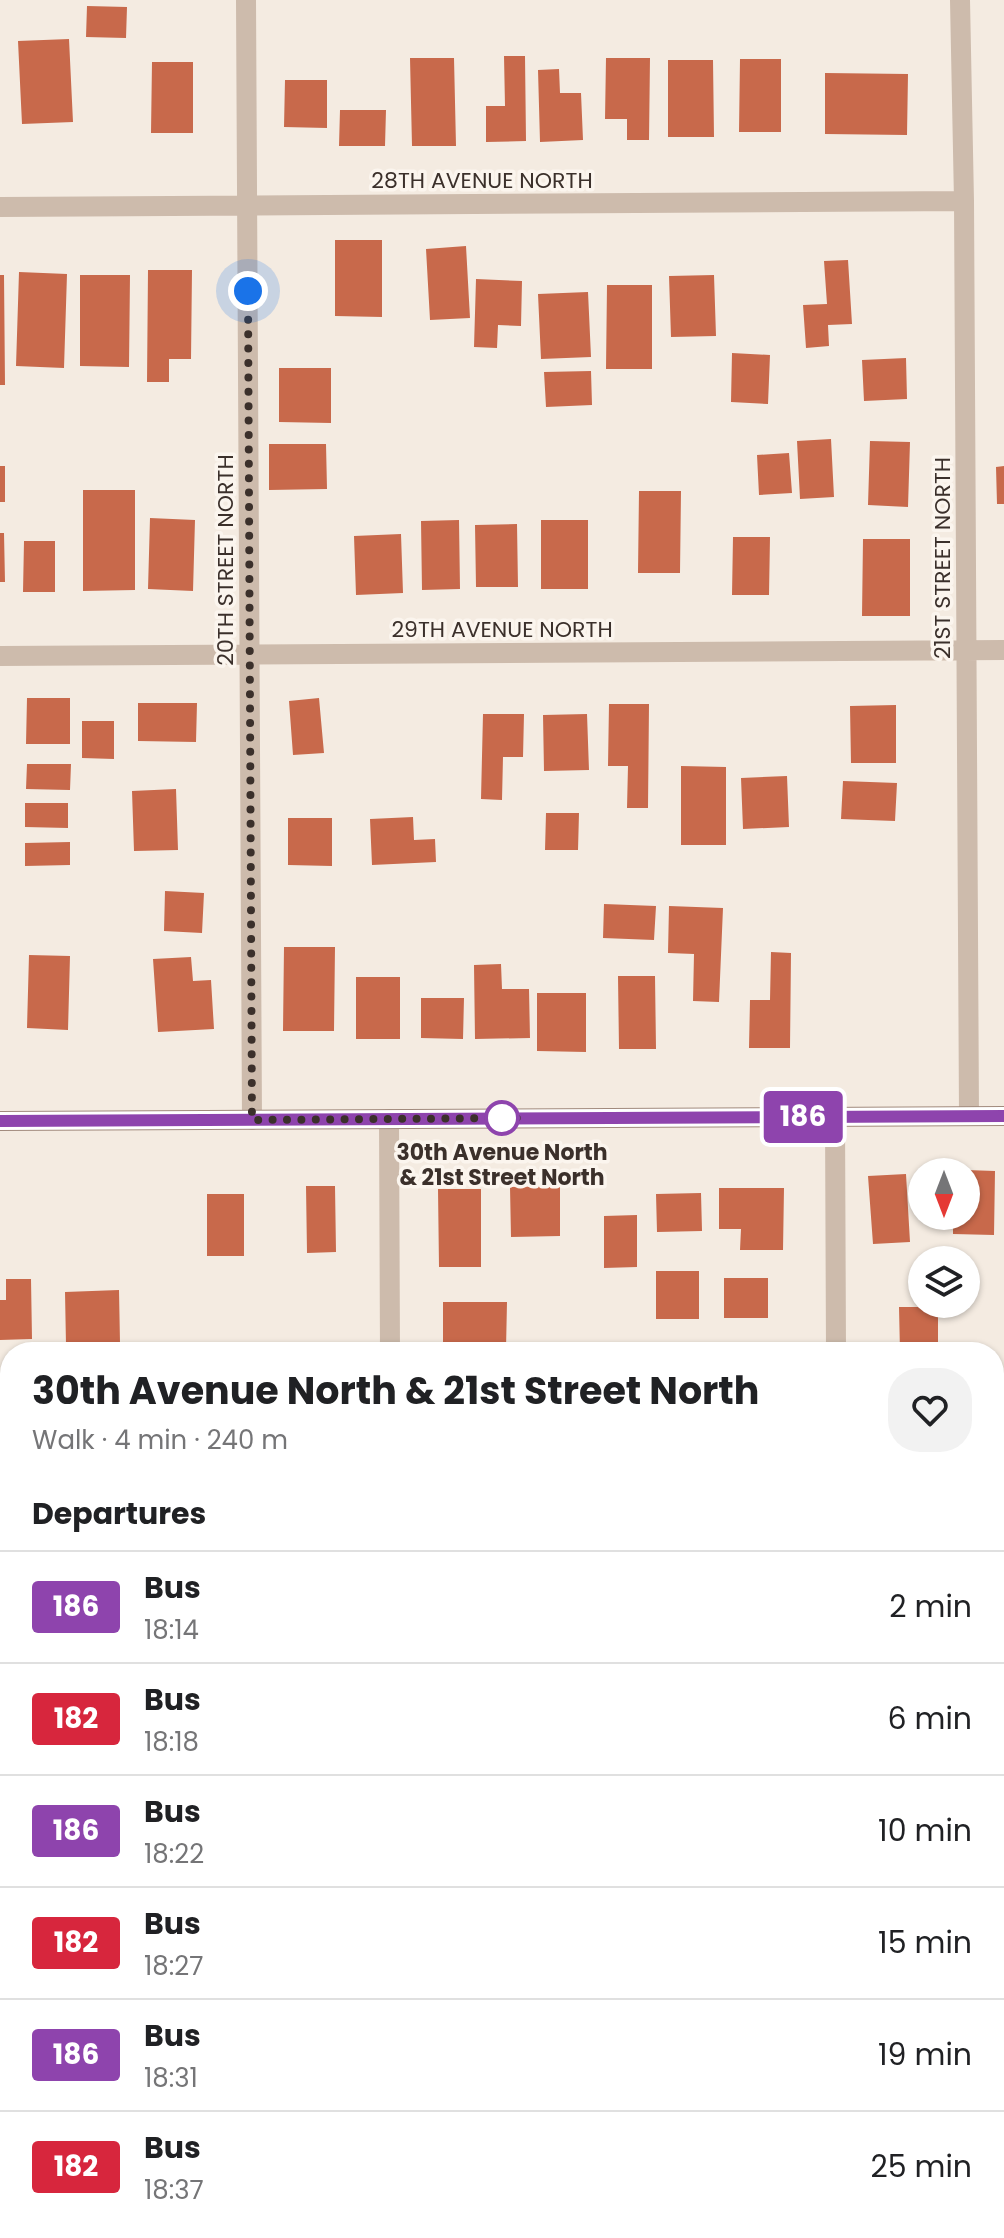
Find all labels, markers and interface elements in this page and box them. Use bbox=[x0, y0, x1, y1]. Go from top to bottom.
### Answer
street label: 28TH AVENUE NORTH bbox=[371, 165, 593, 196]
your location bbox=[228, 271, 268, 311]
street label: 20TH STREET NORTH bbox=[210, 454, 241, 666]
street label: 21ST STREET NORTH bbox=[927, 457, 958, 659]
street label: 29TH AVENUE NORTH bbox=[391, 614, 613, 645]
line badge: 186 bbox=[757, 1091, 849, 1143]
text: 186 bbox=[780, 1097, 826, 1136]
marker: 30th Avenue North & 21st Street North bbox=[485, 1101, 519, 1135]
place label: 30th Avenue North & 21st Street North bbox=[396, 1137, 608, 1193]
north arrow bbox=[908, 1158, 980, 1230]
map controls bbox=[908, 1158, 980, 1318]
button: layers bbox=[908, 1246, 980, 1318]
text: 30th Avenue North & 21st Street North bbox=[32, 1364, 759, 1417]
button: heart bbox=[888, 1368, 972, 1452]
text: Walk · 4 min · 240 m bbox=[32, 1422, 288, 1458]
text: Departures bbox=[32, 1492, 206, 1535]
text: Bus bbox=[144, 1566, 201, 1609]
text: 2 min bbox=[889, 1585, 972, 1628]
text: 186 bbox=[53, 1587, 99, 1626]
text: 18:14 bbox=[144, 1612, 199, 1648]
text: Bus bbox=[144, 1678, 201, 1721]
text: 6 min bbox=[887, 1697, 972, 1740]
text: 182 bbox=[54, 1699, 98, 1738]
text: 18:18 bbox=[144, 1724, 199, 1760]
text: Bus bbox=[144, 1790, 201, 1833]
text: 10 min bbox=[878, 1809, 972, 1852]
text: 186 bbox=[53, 1811, 99, 1850]
text: 18:22 bbox=[144, 1836, 204, 1872]
text: Bus bbox=[144, 1902, 201, 1945]
text: 15 min bbox=[878, 1921, 972, 1964]
text: 182 bbox=[54, 1923, 98, 1962]
text: 18:27 bbox=[144, 1948, 203, 1984]
text: Bus bbox=[144, 2014, 201, 2057]
text: 19 min bbox=[878, 2033, 972, 2076]
text: 186 bbox=[53, 2035, 99, 2074]
text: 18:31 bbox=[144, 2060, 198, 2096]
text: Bus bbox=[144, 2126, 201, 2169]
text: 25 min bbox=[870, 2145, 972, 2188]
text: 182 bbox=[54, 2147, 98, 2186]
text: 18:37 bbox=[144, 2172, 204, 2208]

